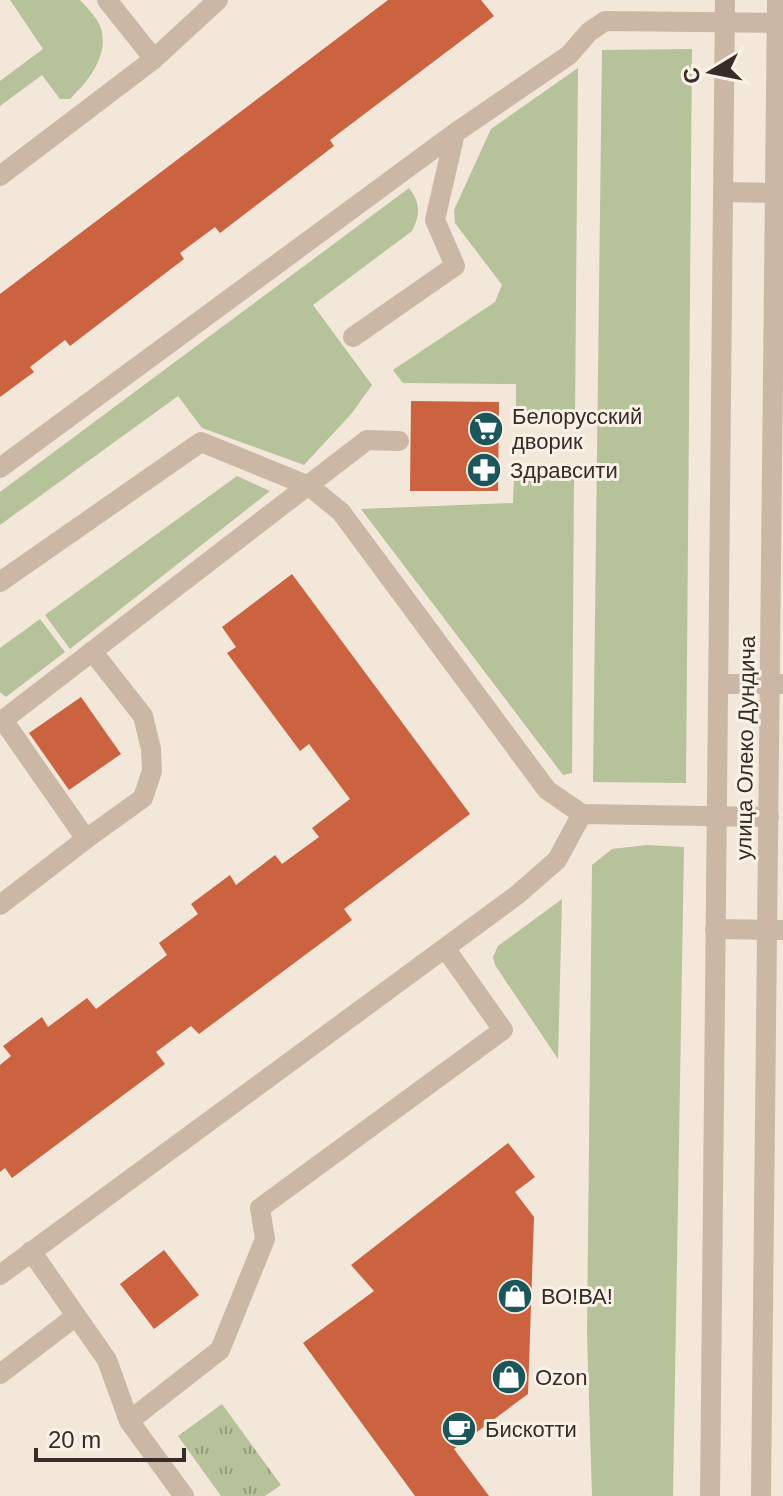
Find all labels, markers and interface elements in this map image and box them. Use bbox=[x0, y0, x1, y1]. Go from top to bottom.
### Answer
north arrow bbox=[671, 32, 751, 112]
text: С bbox=[678, 65, 705, 85]
place label: Белорусский дворик bbox=[512, 404, 642, 454]
supermarket icon: Белорусский дворик bbox=[467, 410, 505, 448]
pharmacy icon: Здравсити bbox=[465, 451, 503, 489]
place label: Здравсити bbox=[510, 458, 618, 483]
street label: улица Олеко Дундича bbox=[731, 635, 760, 860]
shop icon: ВО!ВА! bbox=[496, 1277, 534, 1315]
place label: ВО!ВА! bbox=[541, 1284, 613, 1309]
shop icon: Ozon bbox=[490, 1358, 528, 1396]
place label: Ozon bbox=[535, 1365, 588, 1390]
cafe icon: Бискотти bbox=[440, 1410, 478, 1448]
scale bar bbox=[36, 1412, 184, 1462]
place label: Бискотти bbox=[485, 1417, 577, 1442]
text: 20 m bbox=[48, 1426, 101, 1453]

